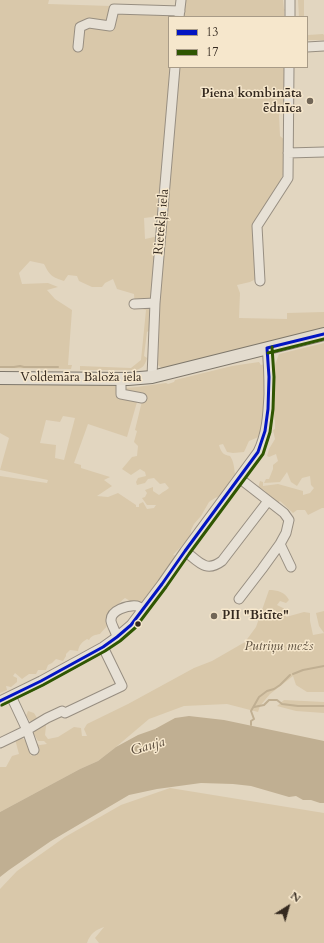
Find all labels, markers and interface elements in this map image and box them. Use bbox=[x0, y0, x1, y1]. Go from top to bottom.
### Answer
legend bbox=[168, 16, 308, 68]
text: 13 bbox=[206, 24, 218, 40]
text: 17 bbox=[206, 44, 218, 60]
place label: Piena kombināta ēdnīca bbox=[201, 86, 302, 117]
marker: Piena kombināta ēdnīca bbox=[305, 96, 315, 106]
street label: Rietekļa iela bbox=[151, 188, 173, 256]
street label: Voldemāra Baloža iela bbox=[20, 370, 142, 386]
place label: PII "Bitīte" bbox=[222, 608, 289, 624]
marker: PII "Bitīte" bbox=[209, 611, 219, 621]
unlabelled marker bbox=[133, 619, 143, 629]
park label: Putriņu mežs bbox=[245, 639, 313, 655]
water label: Gauja bbox=[129, 734, 167, 760]
north arrow bbox=[268, 887, 308, 927]
text: N bbox=[287, 888, 304, 906]

